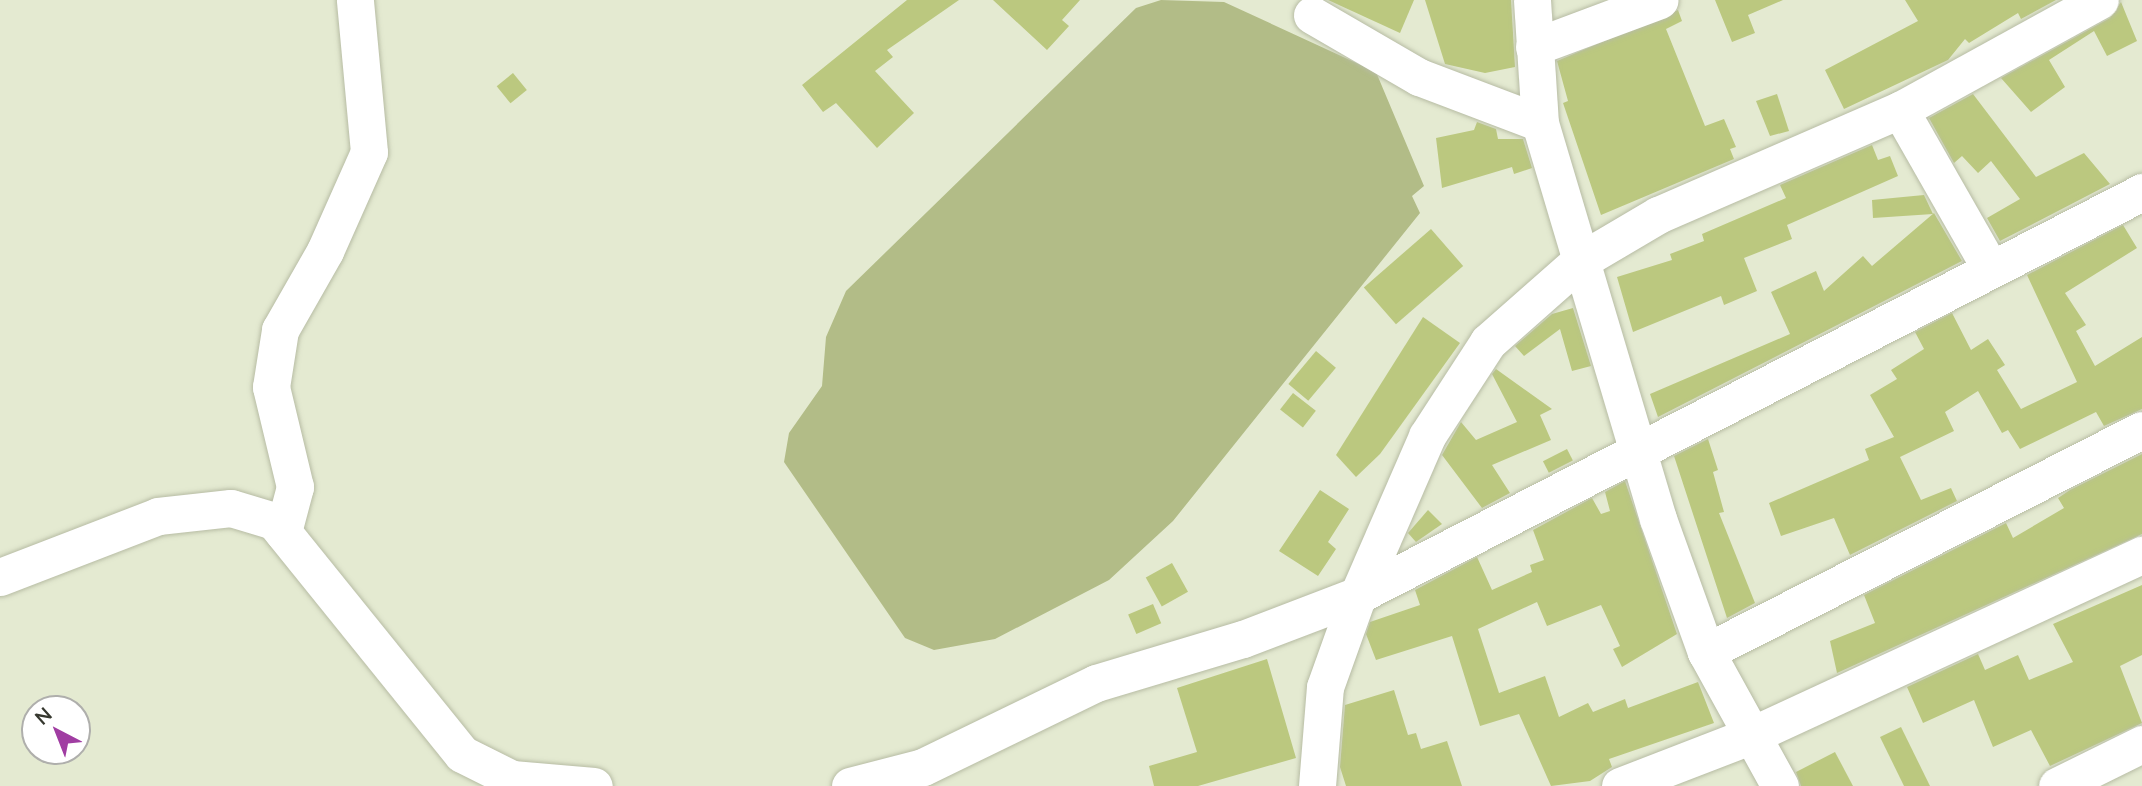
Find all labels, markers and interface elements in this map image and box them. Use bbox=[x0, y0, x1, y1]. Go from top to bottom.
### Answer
north arrow bbox=[21, 695, 91, 765]
text: N bbox=[30, 702, 56, 729]

